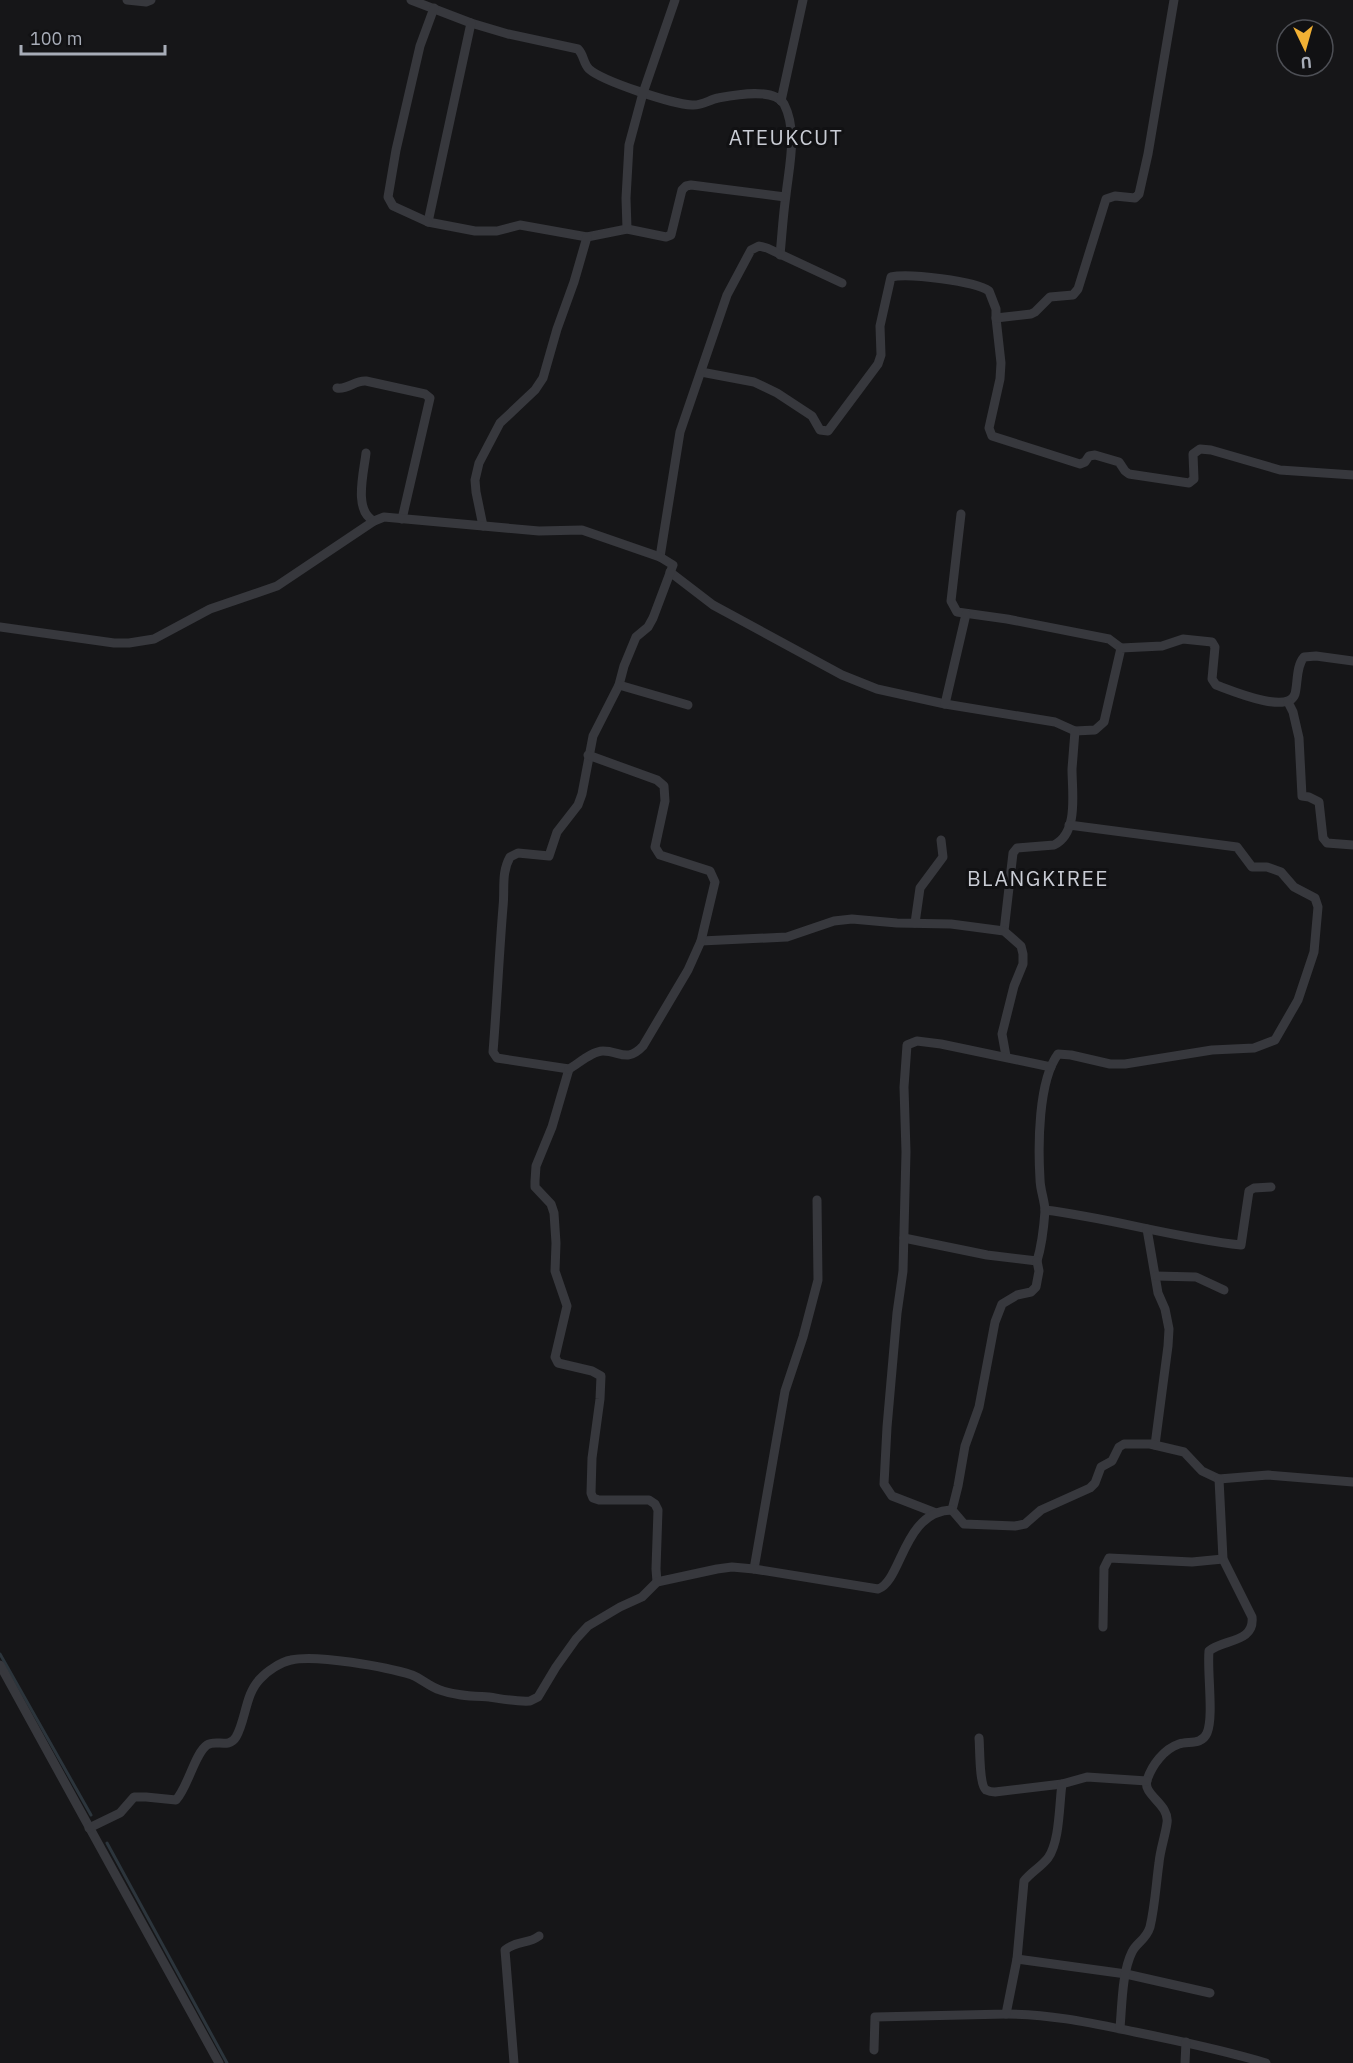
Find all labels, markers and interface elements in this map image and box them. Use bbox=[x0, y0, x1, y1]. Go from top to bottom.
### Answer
scale bar bbox=[21, 18, 165, 56]
north arrow bbox=[1275, 18, 1335, 78]
text: 100 m bbox=[30, 27, 82, 50]
text: U bbox=[1300, 52, 1313, 73]
district label: ATEUKCUT bbox=[729, 123, 843, 151]
district label: BLANGKIREE bbox=[967, 864, 1109, 892]

